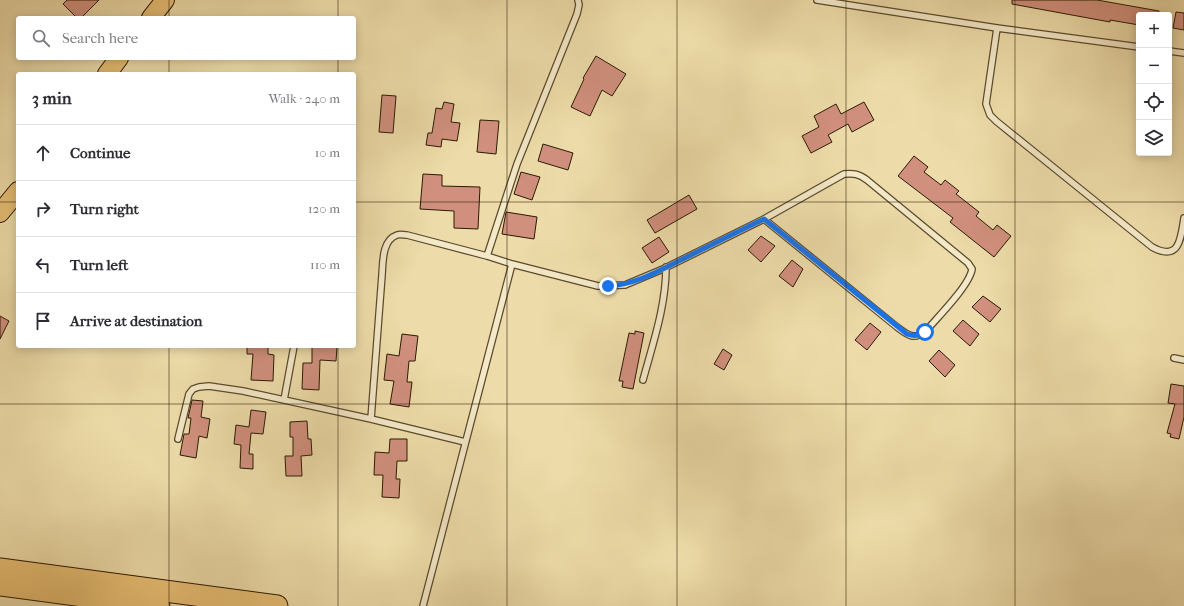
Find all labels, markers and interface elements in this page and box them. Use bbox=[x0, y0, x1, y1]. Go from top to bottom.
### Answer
map controls bbox=[1136, 12, 1172, 156]
button: + bbox=[1136, 12, 1172, 48]
search box bbox=[16, 16, 356, 60]
icon: search bbox=[30, 27, 52, 49]
text: Search here bbox=[62, 29, 138, 47]
button: − bbox=[1136, 48, 1172, 84]
button: locate bbox=[1136, 84, 1172, 120]
text: 3 min bbox=[32, 88, 72, 108]
text: Walk · 240 m bbox=[268, 91, 340, 106]
button: layers bbox=[1136, 120, 1172, 156]
icon: ahead bbox=[32, 142, 54, 164]
text: Continue bbox=[70, 144, 130, 162]
text: 10 m bbox=[315, 145, 340, 160]
icon: right bbox=[32, 198, 54, 220]
text: Turn right bbox=[70, 200, 139, 218]
text: 120 m bbox=[308, 201, 340, 216]
icon: left bbox=[32, 254, 54, 276]
text: Turn left bbox=[70, 256, 128, 274]
text: 110 m bbox=[310, 257, 340, 272]
route end bbox=[599, 277, 617, 295]
icon: arrive bbox=[32, 310, 54, 332]
text: Arrive at destination bbox=[70, 312, 202, 330]
route start bbox=[916, 323, 934, 341]

